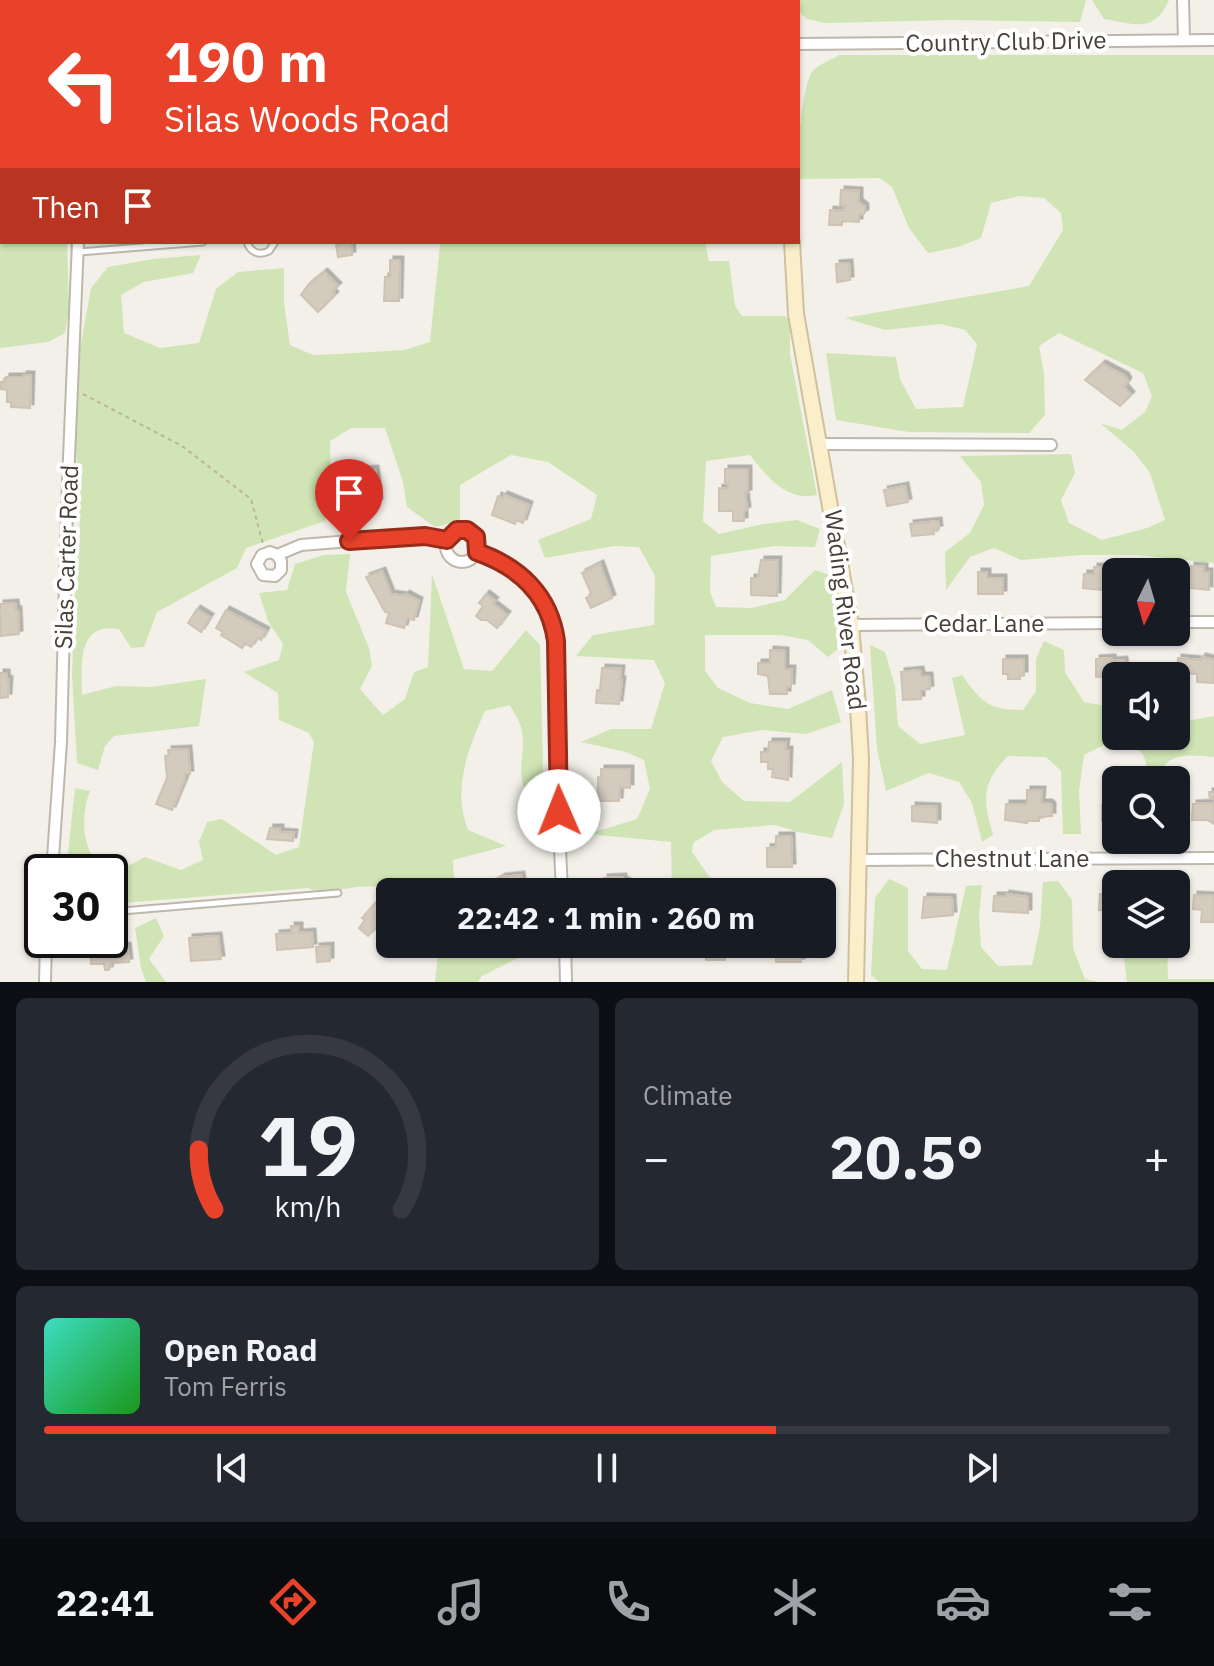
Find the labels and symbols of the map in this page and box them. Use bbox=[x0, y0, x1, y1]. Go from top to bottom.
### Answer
street label: Country Club Drive bbox=[905, 23, 1107, 59]
pin bbox=[315, 459, 383, 541]
street label: Silas Carter Road bbox=[47, 464, 85, 650]
street label: Wading River Road bbox=[818, 508, 874, 712]
north arrow bbox=[1102, 558, 1190, 646]
street label: Cedar Lane bbox=[924, 607, 1044, 639]
position arrow bbox=[517, 769, 601, 853]
street label: Chestnut Lane bbox=[935, 842, 1089, 874]
speed limit sign: 30 bbox=[24, 854, 128, 958]

